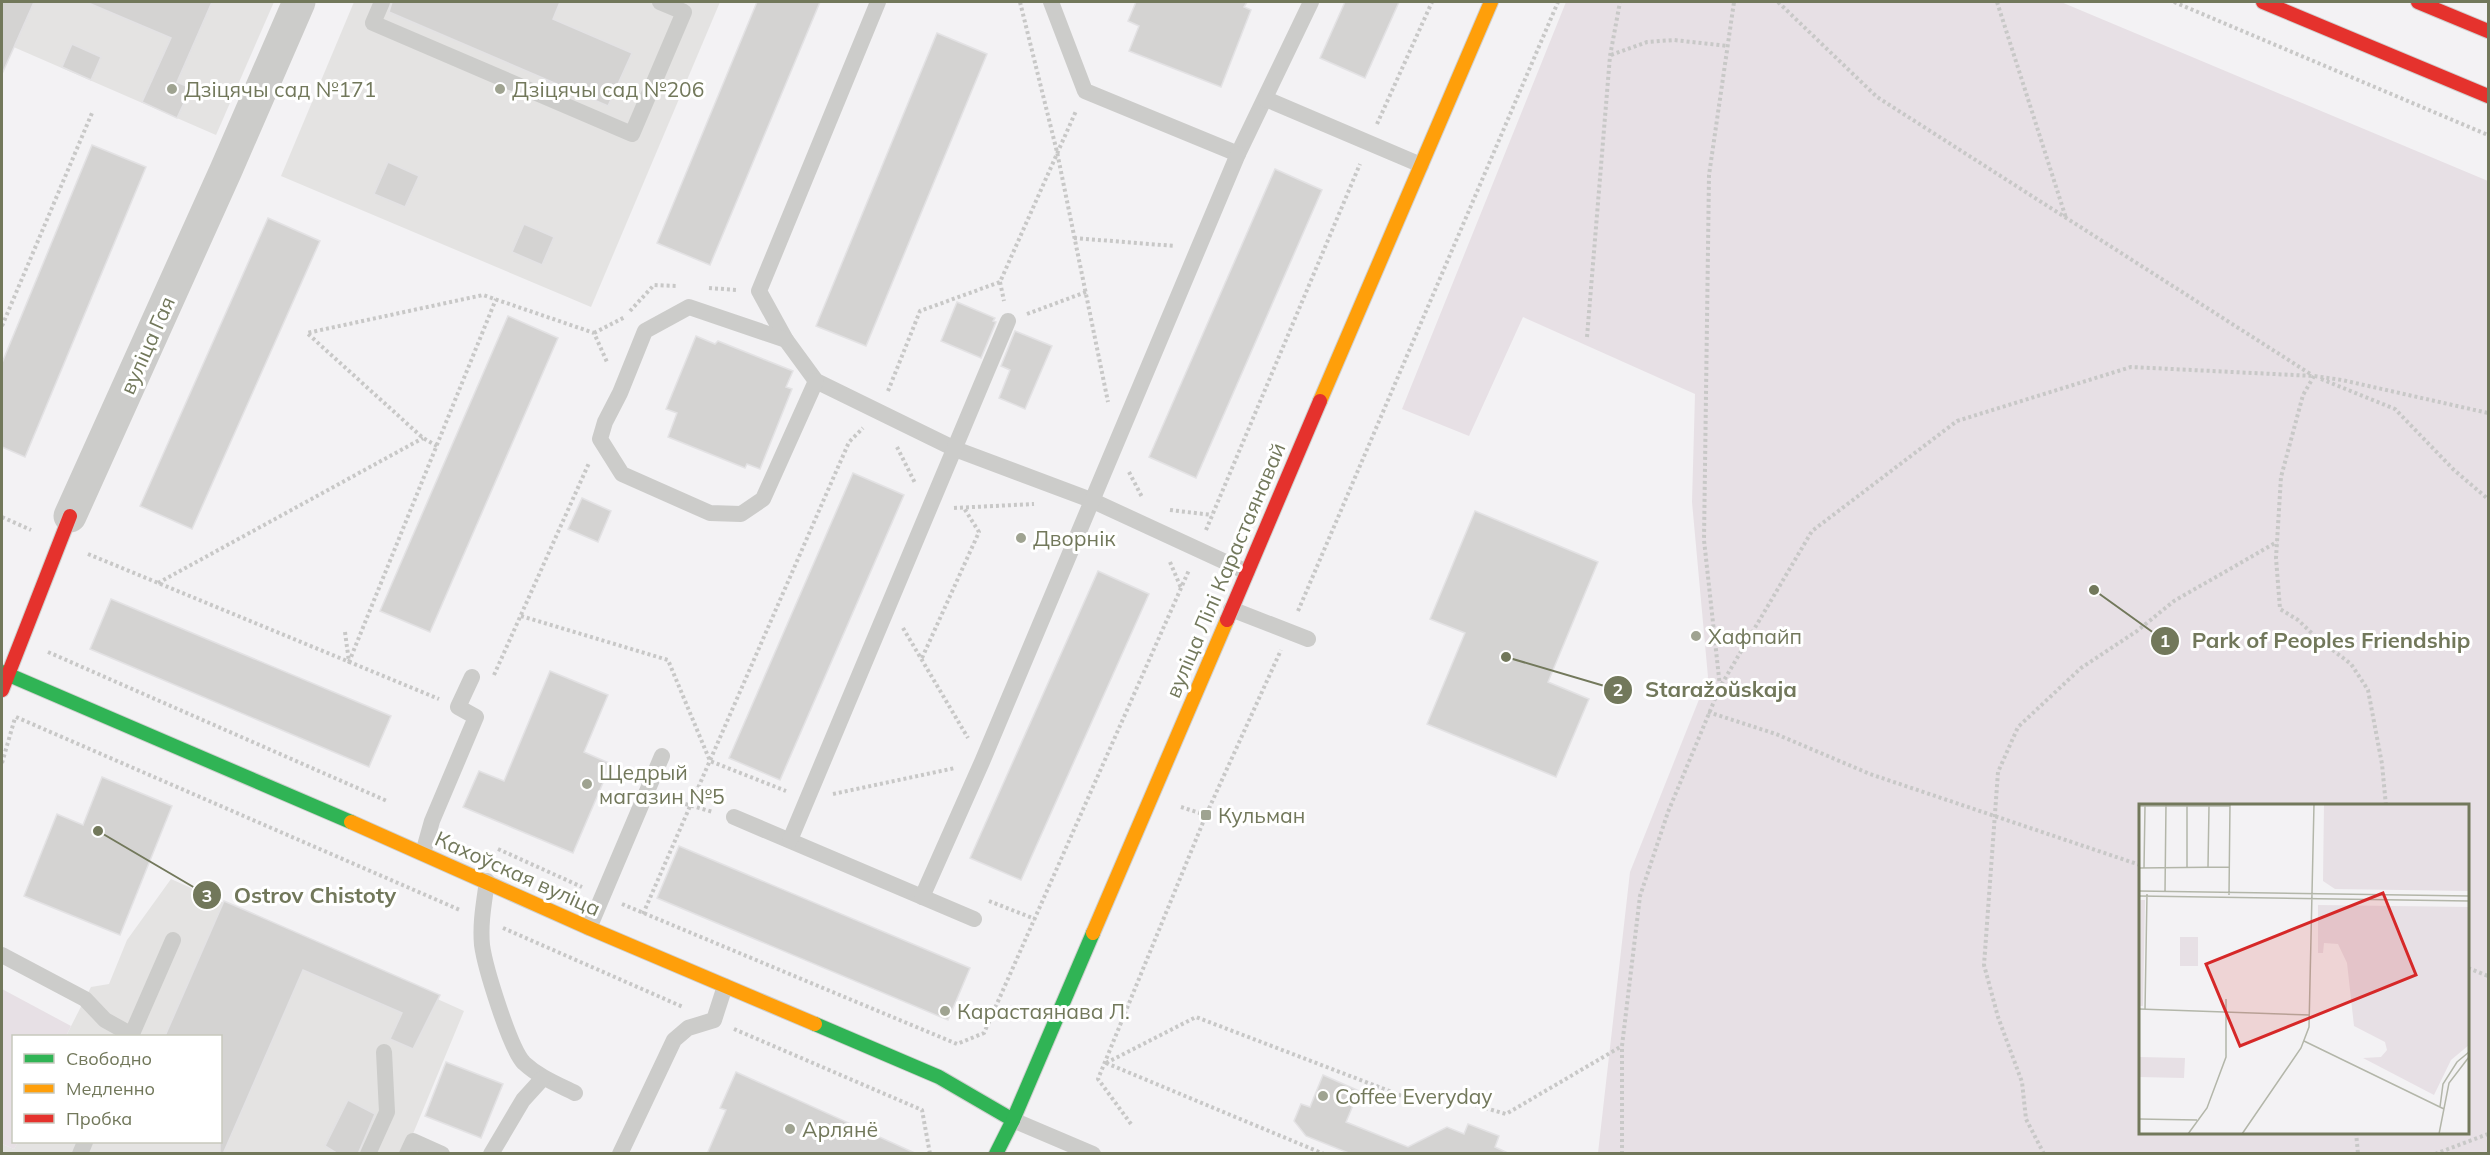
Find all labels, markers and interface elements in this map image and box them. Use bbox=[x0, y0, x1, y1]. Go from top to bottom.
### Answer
place label: Дзіцячы сад №171 bbox=[184, 76, 376, 102]
place label: Дзіцячы сад №206 bbox=[512, 76, 704, 102]
marker: Дзіцячы сад №171 bbox=[165, 82, 179, 96]
marker: Дзіцячы сад №206 bbox=[493, 82, 507, 96]
street label: вуліца Гая bbox=[114, 292, 180, 398]
street label: вуліца Лілі Карастаянавай bbox=[1159, 439, 1291, 701]
place label: Дворнік bbox=[1033, 525, 1116, 551]
marker: Дворнік bbox=[1014, 531, 1028, 545]
callout: Park of Peoples Friendship bbox=[2150, 621, 2483, 661]
place label: Хафпайп bbox=[1708, 623, 1802, 649]
text: Park of Peoples Friendship bbox=[2192, 626, 2470, 654]
marker: Хафпайп bbox=[1689, 629, 1703, 643]
text: 1 bbox=[2160, 629, 2170, 652]
callout: Staražoŭskaja bbox=[1603, 670, 1809, 710]
text: Staražoŭskaja bbox=[1645, 675, 1797, 703]
text: 2 bbox=[1613, 678, 1623, 701]
place label: Щедрый магазин №5 bbox=[599, 759, 725, 809]
marker: Щедрый магазин №5 bbox=[580, 777, 594, 791]
place label: Кульман bbox=[1218, 802, 1305, 828]
inset map bbox=[2139, 804, 2469, 1134]
marker: Кульман bbox=[1199, 808, 1213, 822]
street label: Кахоўская вуліца bbox=[431, 825, 605, 921]
callout: Ostrov Chistoty bbox=[192, 875, 408, 915]
text: Ostrov Chistoty bbox=[234, 881, 396, 909]
text: 3 bbox=[202, 884, 212, 907]
place label: Карастаянава Л. bbox=[957, 998, 1130, 1024]
marker: Карастаянава Л. bbox=[938, 1004, 952, 1018]
legend bbox=[12, 1035, 222, 1143]
text: Свободно bbox=[66, 1047, 152, 1070]
text: Медленно bbox=[66, 1077, 155, 1100]
place label: Coffee Everyday bbox=[1335, 1083, 1492, 1109]
marker: Coffee Everyday bbox=[1316, 1089, 1330, 1103]
text: Пробка bbox=[66, 1107, 132, 1130]
place label: Арлянё bbox=[802, 1116, 878, 1142]
marker: Арлянё bbox=[783, 1122, 797, 1136]

